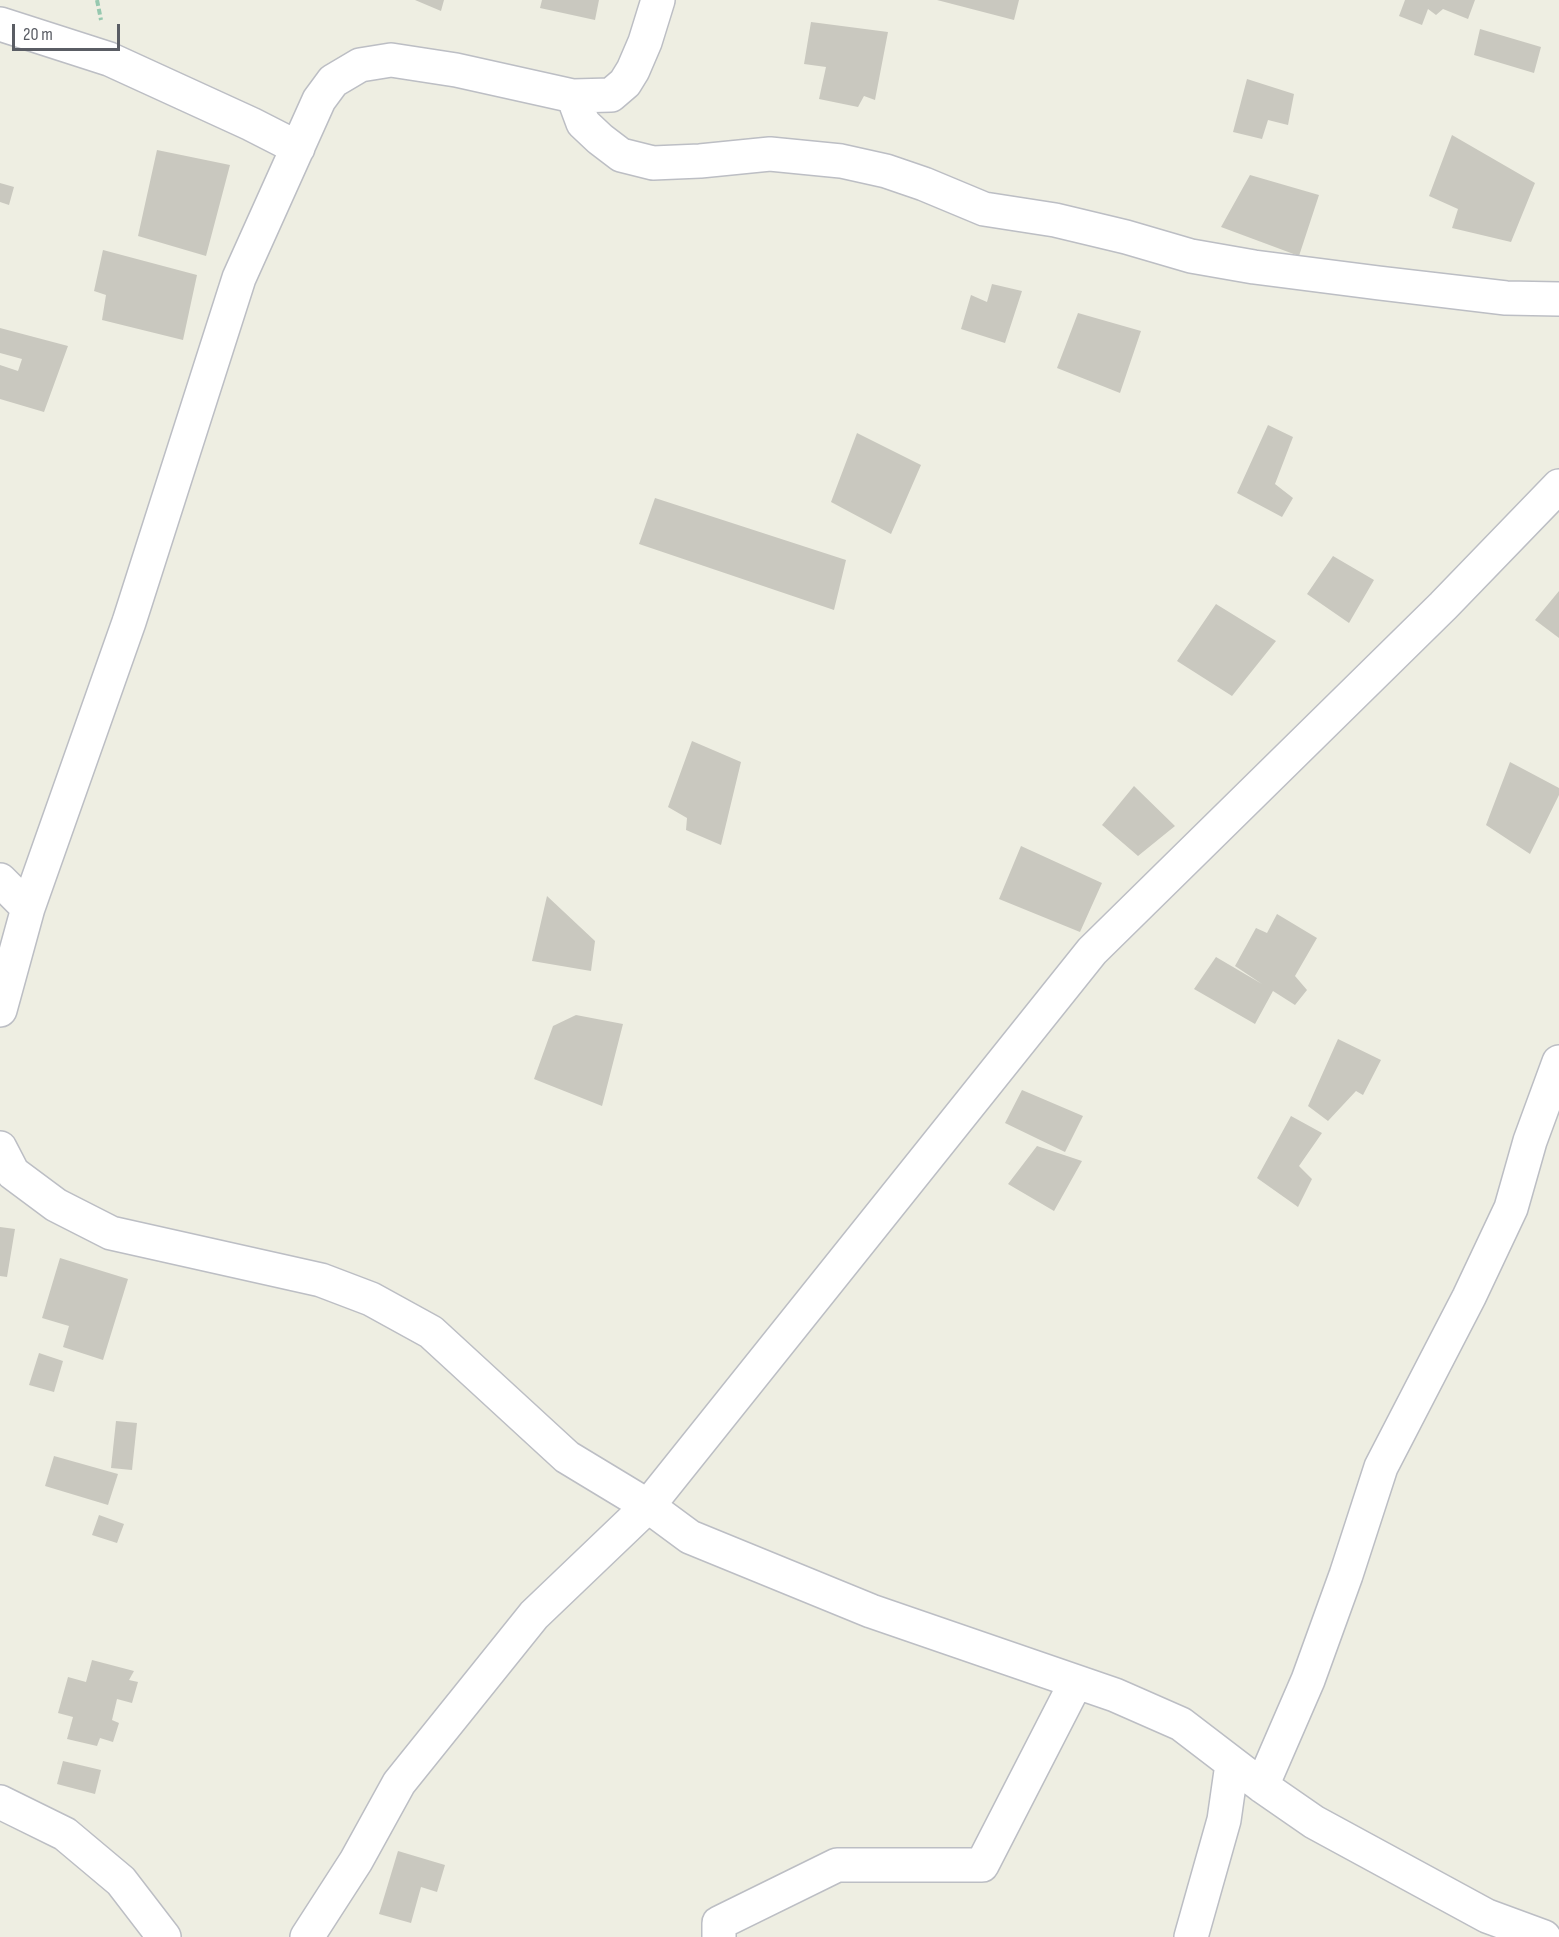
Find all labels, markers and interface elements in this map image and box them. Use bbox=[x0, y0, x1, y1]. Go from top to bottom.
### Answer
scale bar bbox=[15, 12, 123, 50]
text: 20 m bbox=[23, 24, 53, 45]

